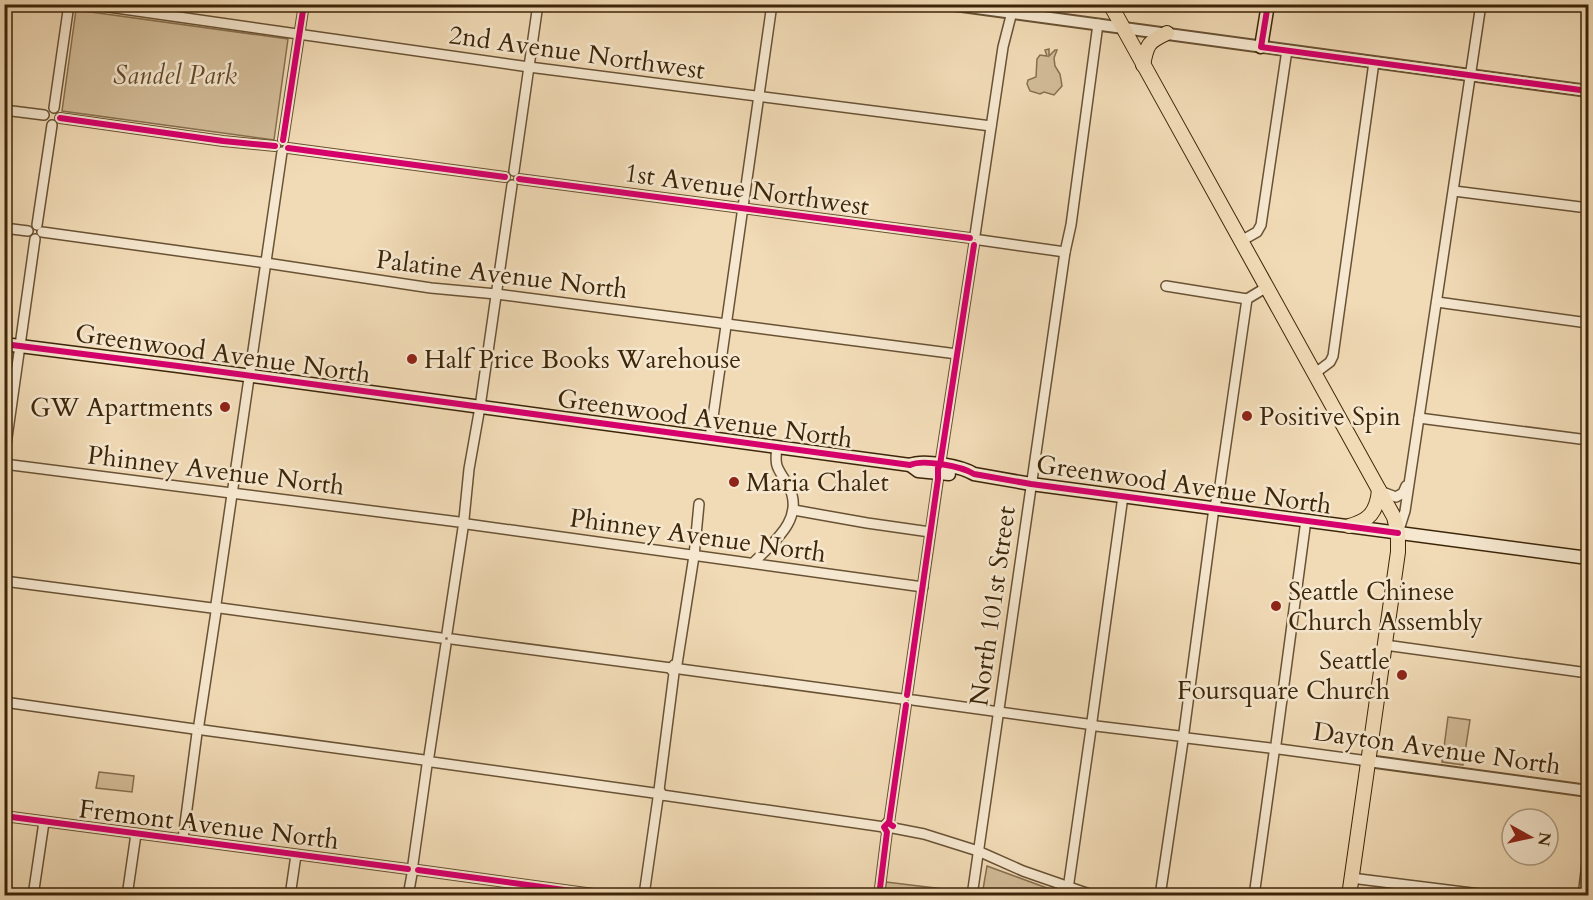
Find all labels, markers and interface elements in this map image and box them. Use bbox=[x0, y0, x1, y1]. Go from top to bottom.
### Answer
street label: 2nd Avenue Northwest bbox=[447, 17, 707, 88]
park label: Sandel Park bbox=[113, 58, 237, 93]
street label: 1st Avenue Northwest bbox=[623, 155, 871, 224]
street label: Palatine Avenue North bbox=[374, 242, 630, 307]
street label: Greenwood Avenue North bbox=[73, 315, 373, 392]
place label: Half Price Books Warehouse bbox=[424, 342, 741, 377]
marker: Half Price Books Warehouse bbox=[405, 352, 419, 366]
street label: Greenwood Avenue North bbox=[555, 380, 855, 457]
place label: GW Apartments bbox=[30, 390, 213, 425]
place label: Positive Spin bbox=[1259, 399, 1401, 434]
marker: GW Apartments bbox=[218, 400, 232, 414]
marker: Positive Spin bbox=[1240, 409, 1254, 423]
street label: Phinney Avenue North bbox=[86, 437, 346, 504]
street label: Greenwood Avenue North bbox=[1034, 446, 1334, 523]
place label: Maria Chalet bbox=[746, 465, 889, 500]
marker: Maria Chalet bbox=[727, 475, 741, 489]
street label: Phinney Avenue North bbox=[567, 500, 828, 571]
street label: North 101st Street bbox=[961, 504, 1024, 708]
place label: Seattle Chinese Church Assembly bbox=[1288, 574, 1483, 639]
marker: Seattle Chinese Church Assembly bbox=[1269, 599, 1283, 613]
place label: Seattle Foursquare Church bbox=[1177, 643, 1390, 708]
marker: Seattle Foursquare Church bbox=[1395, 668, 1409, 682]
street label: Dayton Avenue North bbox=[1311, 714, 1563, 783]
street label: Fremont Avenue North bbox=[77, 791, 341, 858]
north arrow bbox=[1500, 807, 1560, 867]
text: N bbox=[1532, 831, 1556, 847]

